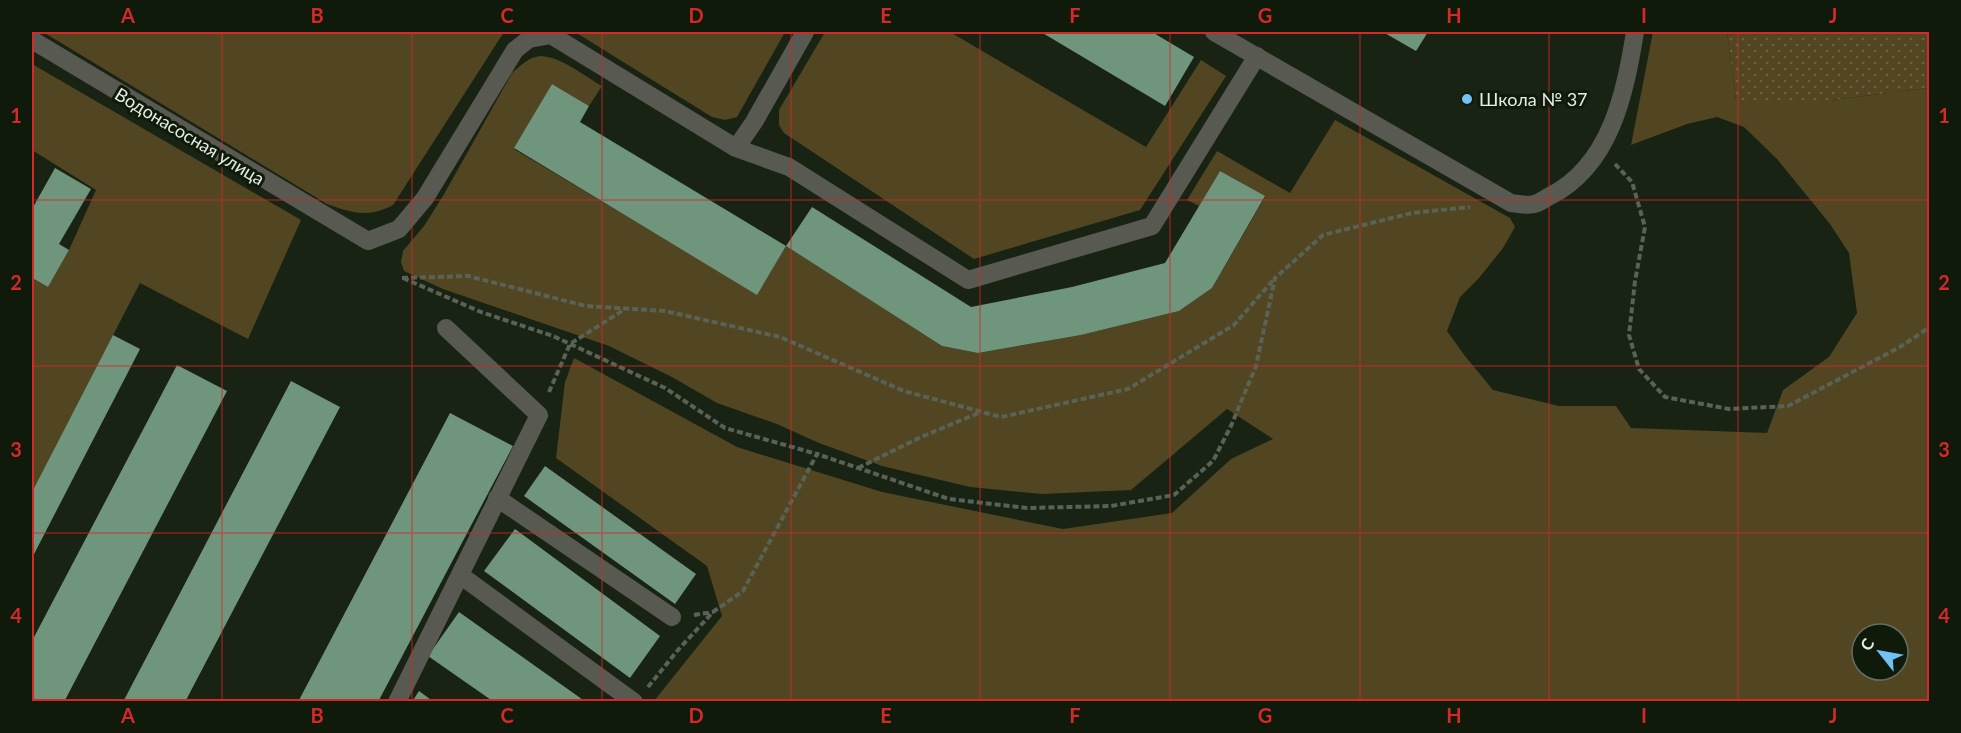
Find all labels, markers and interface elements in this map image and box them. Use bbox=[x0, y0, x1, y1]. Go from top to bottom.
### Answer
text: A bbox=[120, 3, 135, 27]
text: B bbox=[310, 3, 324, 27]
text: C bbox=[500, 3, 514, 27]
text: D bbox=[688, 3, 704, 27]
text: E bbox=[880, 3, 892, 27]
text: F bbox=[1069, 3, 1081, 27]
text: G bbox=[1258, 3, 1272, 27]
text: H bbox=[1446, 3, 1462, 27]
text: I bbox=[1641, 3, 1647, 27]
text: J bbox=[1829, 3, 1837, 27]
street label: Водонасосная улица bbox=[111, 83, 269, 189]
place label: Школа № 37 bbox=[1479, 88, 1588, 110]
marker: Школа № 37 bbox=[1460, 92, 1474, 106]
text: 1 bbox=[10, 103, 22, 127]
text: 1 bbox=[1938, 103, 1950, 127]
text: 2 bbox=[10, 270, 22, 294]
text: 2 bbox=[1938, 270, 1950, 294]
text: 3 bbox=[10, 437, 22, 461]
text: 3 bbox=[1938, 437, 1950, 461]
text: 4 bbox=[10, 603, 22, 627]
text: 4 bbox=[1938, 603, 1950, 627]
north arrow bbox=[1850, 622, 1910, 682]
text: С bbox=[1856, 634, 1878, 653]
text: A bbox=[120, 703, 135, 727]
text: B bbox=[310, 703, 324, 727]
text: C bbox=[500, 703, 514, 727]
text: D bbox=[688, 703, 704, 727]
text: E bbox=[880, 703, 892, 727]
text: F bbox=[1069, 703, 1081, 727]
text: G bbox=[1258, 703, 1272, 727]
text: H bbox=[1446, 703, 1462, 727]
text: I bbox=[1641, 703, 1647, 727]
text: J bbox=[1829, 703, 1837, 727]

